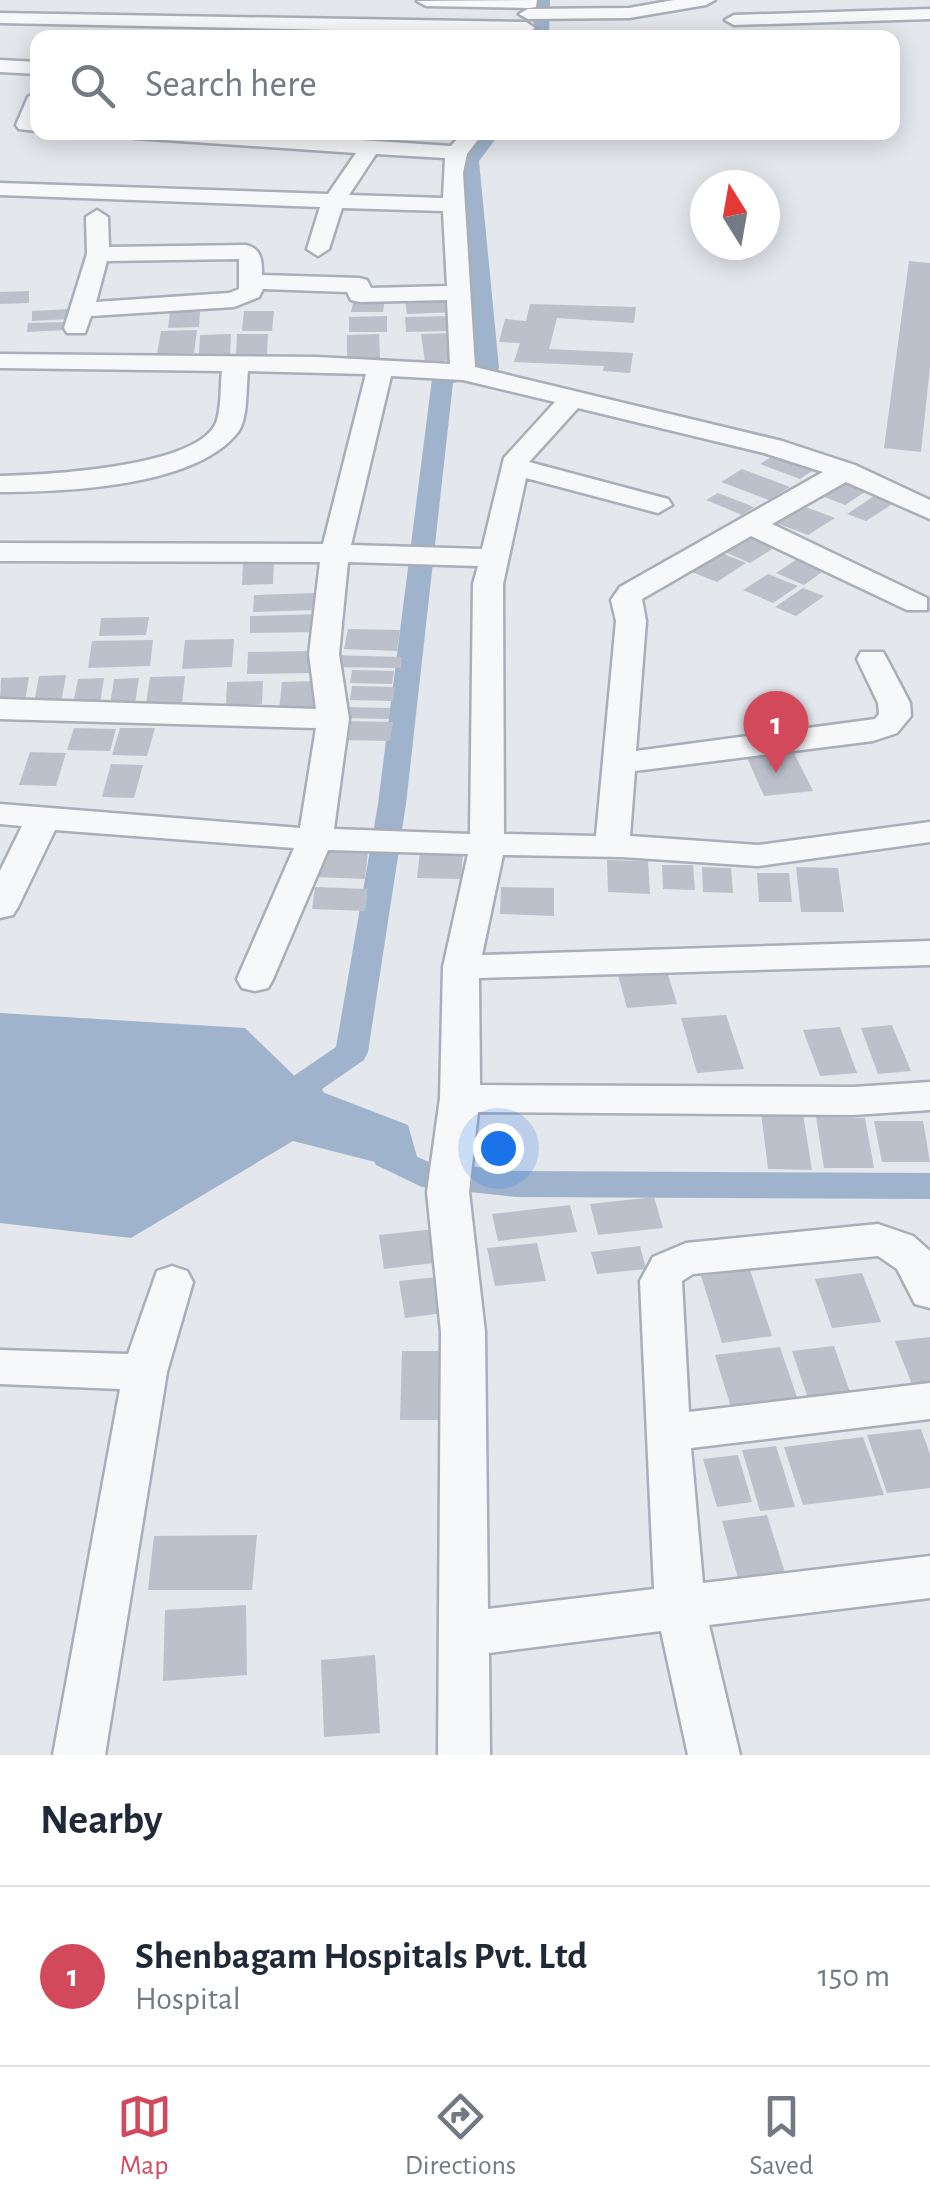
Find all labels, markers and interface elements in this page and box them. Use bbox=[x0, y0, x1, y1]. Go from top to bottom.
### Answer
search box bbox=[30, 30, 900, 140]
icon: search bbox=[65, 58, 120, 113]
text: Search here bbox=[145, 66, 317, 104]
north arrow bbox=[690, 170, 780, 260]
pin: 1 bbox=[744, 690, 808, 773]
your location bbox=[473, 1123, 524, 1174]
text: Nearby bbox=[40, 1799, 163, 1841]
text: Shenbagam Hospitals Pvt. Ltd bbox=[135, 1938, 587, 1976]
text: 1 bbox=[67, 1960, 78, 1992]
text: 150 m bbox=[818, 1960, 890, 1992]
text: Hospital bbox=[135, 1983, 241, 2015]
tab: Map bbox=[117, 2089, 172, 2183]
tab: Directions bbox=[405, 2089, 516, 2183]
tab: Saved bbox=[749, 2089, 813, 2183]

